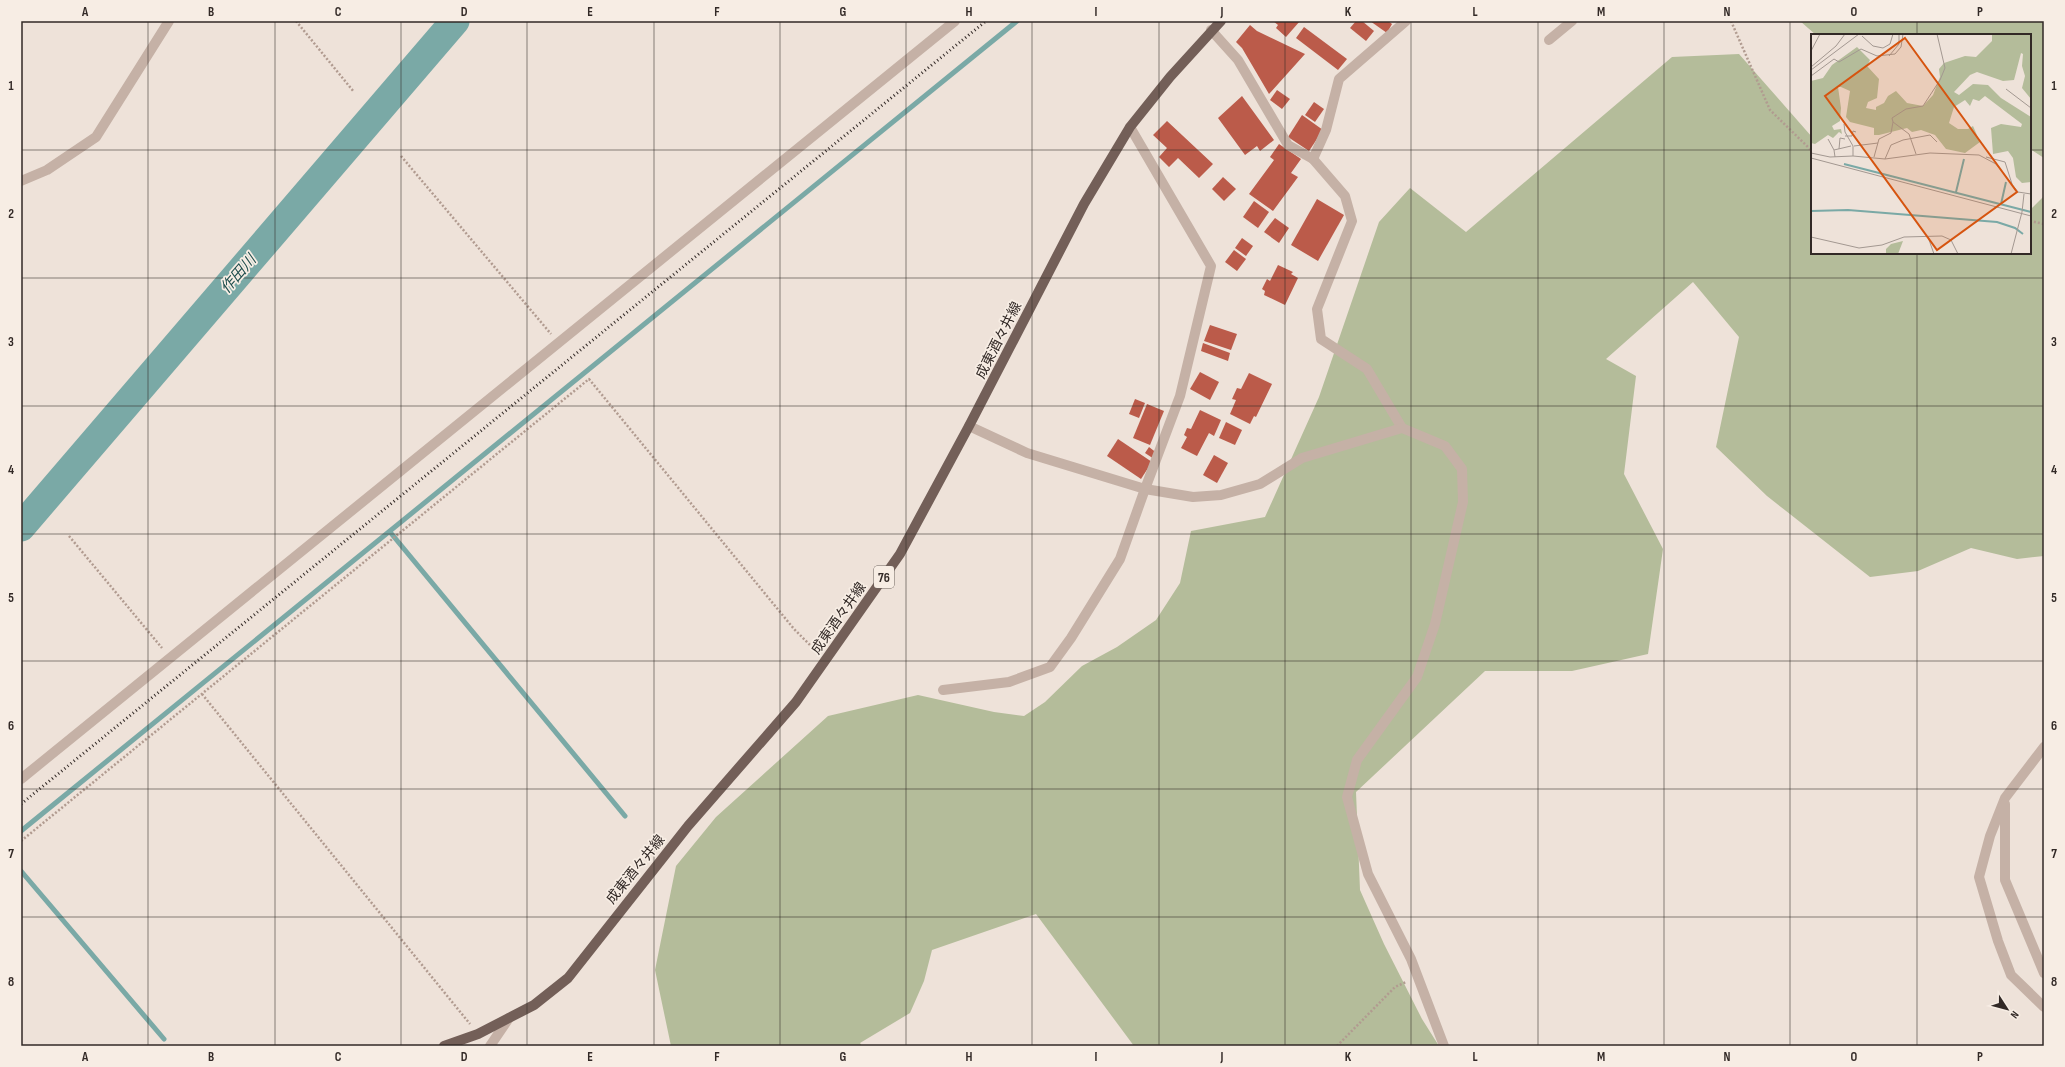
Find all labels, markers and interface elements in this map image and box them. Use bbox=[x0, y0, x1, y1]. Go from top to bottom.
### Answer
text: A bbox=[81, 4, 89, 20]
text: B bbox=[208, 4, 214, 20]
text: C bbox=[335, 4, 342, 20]
text: D bbox=[461, 4, 468, 20]
text: E bbox=[587, 4, 593, 20]
text: F bbox=[714, 4, 720, 20]
text: G bbox=[840, 4, 847, 20]
text: H bbox=[966, 4, 973, 20]
text: I bbox=[1095, 4, 1098, 20]
text: J bbox=[1220, 4, 1224, 20]
text: K bbox=[1345, 4, 1352, 20]
text: L bbox=[1472, 4, 1478, 20]
text: M bbox=[1597, 4, 1605, 20]
text: N bbox=[1724, 4, 1731, 20]
text: O bbox=[1851, 4, 1858, 20]
text: P bbox=[1977, 4, 1983, 20]
inset map bbox=[1811, 34, 2031, 254]
text: 1 bbox=[8, 78, 14, 94]
text: 1 bbox=[2051, 78, 2057, 94]
text: 2 bbox=[8, 206, 14, 222]
text: 2 bbox=[2051, 206, 2057, 222]
water label: 作田川 bbox=[216, 250, 262, 298]
street label: 成東酒々井線 bbox=[972, 299, 1025, 382]
text: 3 bbox=[8, 334, 14, 350]
text: 3 bbox=[2051, 334, 2057, 350]
text: 4 bbox=[8, 462, 14, 478]
text: 4 bbox=[2051, 462, 2057, 478]
road number: 76 bbox=[874, 566, 894, 588]
street label: 成東酒々井線 bbox=[807, 579, 869, 658]
text: 5 bbox=[8, 590, 14, 606]
text: 5 bbox=[2051, 590, 2057, 606]
text: 6 bbox=[8, 718, 14, 734]
text: 6 bbox=[2051, 718, 2057, 734]
street label: 成東酒々井線 bbox=[602, 831, 668, 907]
text: 7 bbox=[8, 846, 14, 862]
text: 7 bbox=[2051, 846, 2057, 862]
text: 8 bbox=[8, 974, 14, 990]
text: 8 bbox=[2051, 974, 2057, 990]
north arrow bbox=[1987, 989, 2027, 1029]
text: N bbox=[2008, 1008, 2022, 1021]
text: A bbox=[81, 1049, 89, 1065]
text: B bbox=[208, 1049, 214, 1065]
text: C bbox=[335, 1049, 342, 1065]
text: D bbox=[461, 1049, 468, 1065]
text: E bbox=[587, 1049, 593, 1065]
text: F bbox=[714, 1049, 720, 1065]
text: G bbox=[840, 1049, 847, 1065]
text: H bbox=[966, 1049, 973, 1065]
text: I bbox=[1095, 1049, 1098, 1065]
text: J bbox=[1220, 1049, 1224, 1065]
text: K bbox=[1345, 1049, 1352, 1065]
text: L bbox=[1472, 1049, 1478, 1065]
text: M bbox=[1597, 1049, 1605, 1065]
text: N bbox=[1724, 1049, 1731, 1065]
text: O bbox=[1851, 1049, 1858, 1065]
text: P bbox=[1977, 1049, 1983, 1065]

